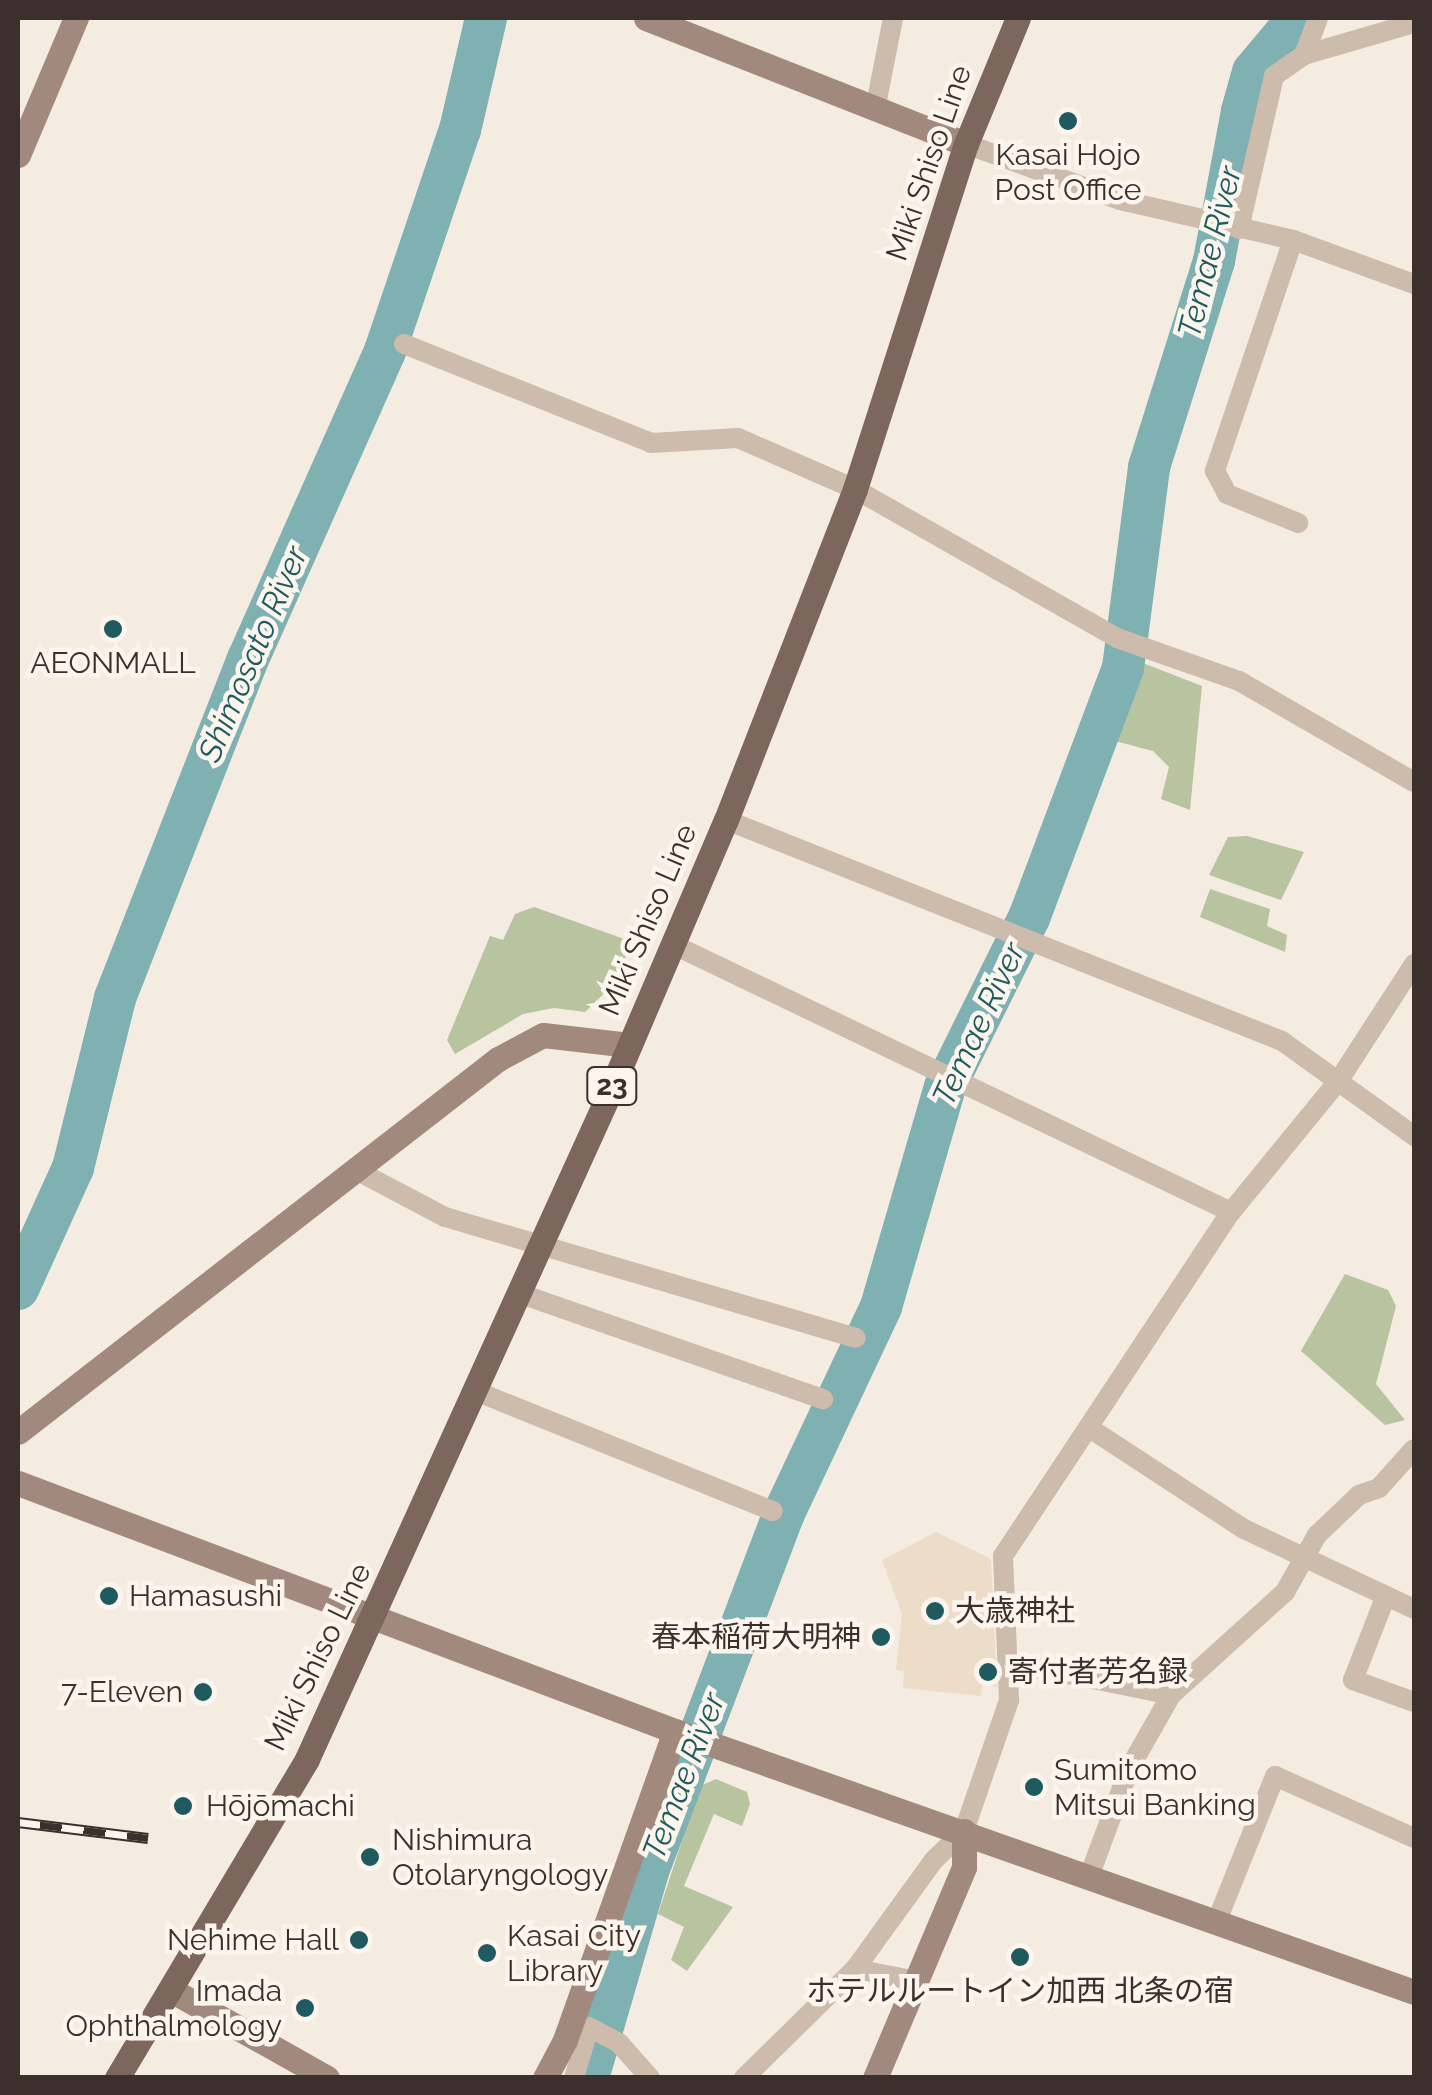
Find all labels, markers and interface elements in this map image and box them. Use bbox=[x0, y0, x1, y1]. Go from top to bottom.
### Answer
street label: Miki Shiso Line bbox=[879, 61, 979, 265]
marker: Kasai Hojo Post Office bbox=[1057, 110, 1079, 132]
place label: Kasai Hojo Post Office bbox=[995, 137, 1141, 208]
water label: Temae River bbox=[1170, 162, 1250, 342]
water label: Shimosato River bbox=[190, 540, 316, 768]
marker: AEONMALL bbox=[102, 618, 124, 640]
place label: AEONMALL bbox=[30, 645, 196, 681]
street label: Miki Shiso Line bbox=[592, 819, 704, 1021]
water label: Temae River bbox=[925, 937, 1033, 1111]
road number: 23 bbox=[584, 1063, 640, 1109]
street label: Miki Shiso Line bbox=[257, 1557, 379, 1757]
place label: Hamasushi bbox=[129, 1578, 282, 1614]
marker: Hamasushi bbox=[98, 1585, 120, 1607]
place label: 大歳神社 bbox=[955, 1593, 1075, 1629]
marker: 大歳神社 bbox=[924, 1600, 946, 1622]
place label: 春本稲荷大明神 bbox=[651, 1619, 861, 1655]
marker: 春本稲荷大明神 bbox=[870, 1626, 892, 1648]
place label: 寄付者芳名録 bbox=[1008, 1654, 1188, 1690]
marker: 寄付者芳名録 bbox=[977, 1661, 999, 1683]
place label: 7-Eleven bbox=[61, 1674, 183, 1710]
marker: 7-Eleven bbox=[192, 1681, 214, 1703]
water label: Temae River bbox=[635, 1687, 733, 1865]
place label: Sumitomo Mitsui Banking bbox=[1054, 1752, 1256, 1822]
marker: Sumitomo Mitsui Banking bbox=[1023, 1776, 1045, 1798]
place label: Hōjōmachi bbox=[206, 1788, 355, 1824]
marker: Hōjōmachi bbox=[170, 1793, 196, 1819]
place label: Nishimura Otolaryngology bbox=[392, 1822, 608, 1892]
marker: Nishimura Otolaryngology bbox=[357, 1844, 383, 1870]
place label: Kasai City Library bbox=[507, 1918, 641, 1988]
place label: Nehime Hall bbox=[167, 1922, 339, 1958]
marker: Nehime Hall bbox=[348, 1929, 370, 1951]
marker: Kasai City Library bbox=[476, 1942, 498, 1964]
marker: ホテルルートイン加西 北条の宿 bbox=[1009, 1946, 1031, 1968]
place label: Imada Ophthalmology bbox=[65, 1973, 282, 2044]
place label: ホテルルートイン加西 北条の宿 bbox=[806, 1973, 1234, 2009]
marker: Imada Ophthalmology bbox=[292, 1995, 318, 2021]

